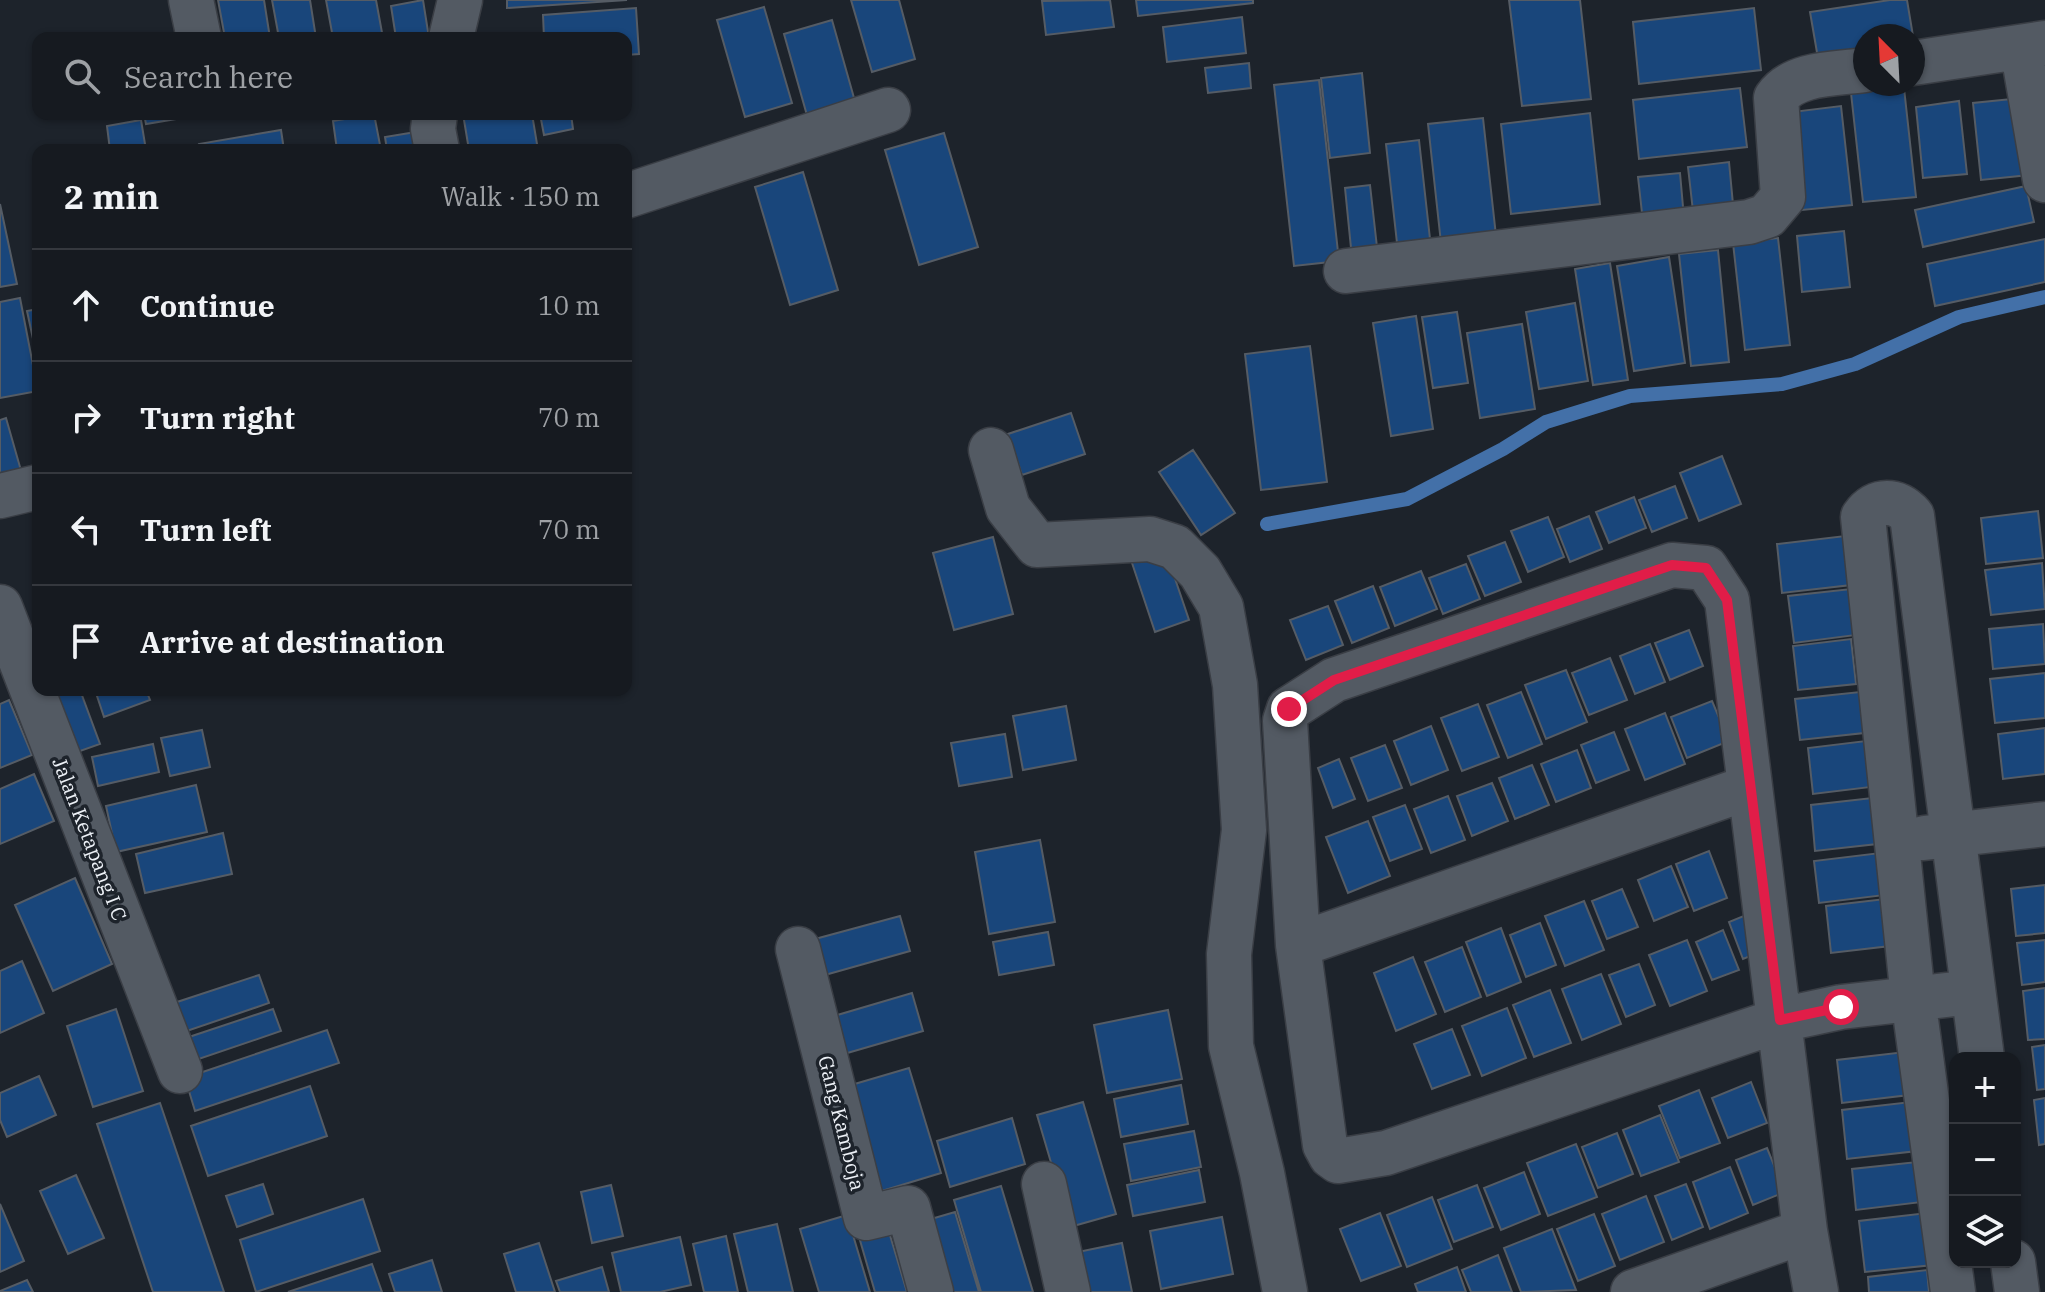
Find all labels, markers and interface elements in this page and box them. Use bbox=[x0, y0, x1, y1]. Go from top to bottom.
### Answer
north arrow bbox=[1853, 24, 1925, 96]
search box bbox=[32, 32, 632, 120]
icon: search bbox=[60, 54, 104, 98]
text: Search here bbox=[124, 57, 293, 96]
text: 2 min bbox=[64, 174, 159, 218]
text: Walk · 150 m bbox=[441, 179, 600, 213]
icon: ahead bbox=[64, 283, 108, 327]
text: Continue bbox=[140, 286, 275, 325]
text: 10 m bbox=[538, 288, 600, 322]
icon: right bbox=[64, 395, 108, 439]
text: Turn right bbox=[140, 398, 295, 437]
text: 70 m bbox=[538, 400, 600, 434]
icon: left bbox=[64, 507, 108, 551]
text: Turn left bbox=[140, 510, 272, 549]
text: 70 m bbox=[538, 512, 600, 546]
icon: arrive bbox=[64, 619, 108, 663]
text: Arrive at destination bbox=[140, 622, 445, 661]
route end bbox=[1271, 691, 1307, 727]
street label: Jalan Ketapang I C bbox=[46, 753, 134, 925]
route start bbox=[1823, 989, 1859, 1025]
map controls bbox=[1949, 1052, 2021, 1268]
button: + bbox=[1949, 1052, 2021, 1124]
street label: Gang Kamboja bbox=[812, 1053, 872, 1193]
button: − bbox=[1949, 1124, 2021, 1196]
button: layers bbox=[1949, 1196, 2021, 1268]

